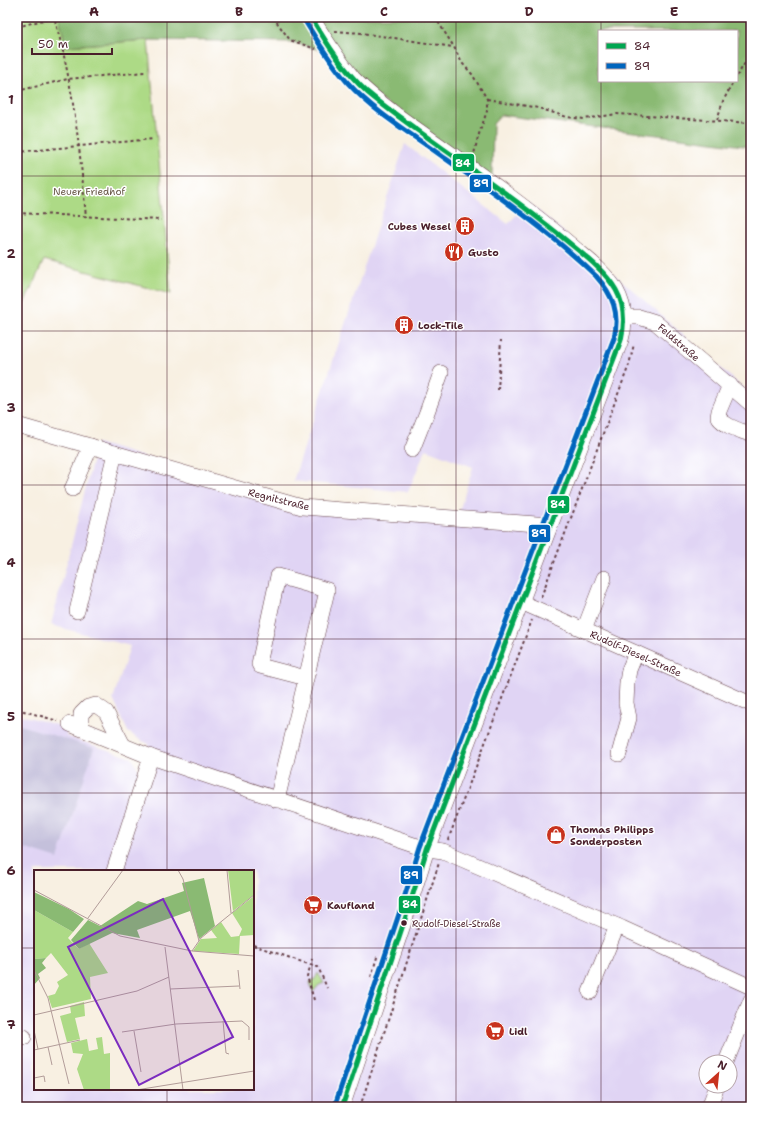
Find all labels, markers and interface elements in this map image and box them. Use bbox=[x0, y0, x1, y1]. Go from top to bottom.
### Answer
text: A bbox=[89, 3, 99, 20]
text: B bbox=[235, 3, 243, 20]
text: C bbox=[380, 3, 388, 20]
text: D bbox=[524, 3, 534, 20]
text: E bbox=[670, 3, 679, 20]
scale bar bbox=[32, 30, 112, 56]
legend bbox=[598, 30, 738, 82]
text: 50 m bbox=[38, 36, 68, 52]
text: 84 bbox=[634, 38, 650, 54]
text: 89 bbox=[634, 58, 650, 74]
text: 1 bbox=[8, 91, 14, 108]
line badge: 84 bbox=[452, 153, 475, 172]
text: 84 bbox=[455, 156, 471, 171]
line badge: 89 bbox=[469, 174, 492, 193]
text: 89 bbox=[473, 176, 489, 191]
park label: Neuer Friedhof bbox=[53, 185, 125, 198]
building icon: Cubes Wesel bbox=[454, 215, 476, 237]
place label: Cubes Wesel bbox=[388, 220, 452, 233]
restaurant icon: Gusto bbox=[443, 241, 465, 263]
text: 2 bbox=[6, 245, 16, 262]
place label: Gusto bbox=[468, 246, 499, 259]
building icon: Lock-Tile bbox=[393, 314, 415, 336]
place label: Lock-Tile bbox=[418, 319, 463, 332]
street label: Feldstraße bbox=[655, 321, 703, 364]
text: 3 bbox=[6, 399, 16, 416]
street label: Regnitstraße bbox=[247, 486, 311, 513]
line badge: 84 bbox=[547, 495, 570, 514]
text: 84 bbox=[550, 497, 566, 512]
line badge: 89 bbox=[528, 524, 551, 543]
text: 89 bbox=[531, 526, 547, 541]
text: 4 bbox=[6, 554, 16, 571]
street label: Rudolf-Diesel-Straße bbox=[588, 627, 684, 680]
text: 5 bbox=[7, 708, 15, 725]
place label: Thomas Philipps Sonderposten bbox=[570, 823, 654, 848]
shop icon: Thomas Philipps Sonderposten bbox=[545, 824, 567, 846]
text: 6 bbox=[6, 862, 16, 879]
line badge: 89 bbox=[400, 865, 423, 885]
text: 89 bbox=[403, 868, 419, 883]
inset map bbox=[34, 870, 254, 1090]
supermarket icon: Kaufland bbox=[302, 894, 324, 916]
line badge: 84 bbox=[398, 895, 421, 914]
text: 84 bbox=[402, 897, 418, 912]
place label: Kaufland bbox=[327, 899, 375, 912]
marker: Rudolf-Diesel-Straße bbox=[399, 918, 409, 928]
place label: Rudolf-Diesel-Straße bbox=[412, 918, 501, 930]
text: 7 bbox=[6, 1016, 16, 1033]
supermarket icon: Lidl bbox=[484, 1020, 506, 1042]
place label: Lidl bbox=[509, 1025, 528, 1038]
north arrow bbox=[698, 1054, 738, 1094]
text: N bbox=[715, 1057, 730, 1074]

